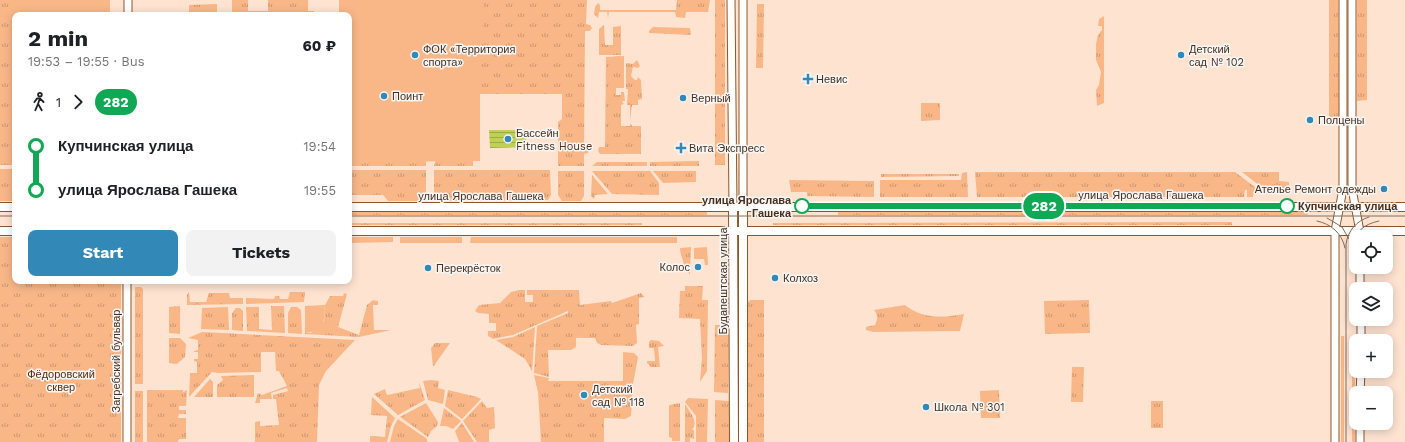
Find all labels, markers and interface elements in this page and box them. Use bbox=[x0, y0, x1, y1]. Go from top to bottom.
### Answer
text: 2 min bbox=[28, 26, 88, 51]
text: 60 ₽ bbox=[302, 37, 336, 55]
place label: ФОК «Территория спорта» bbox=[423, 43, 515, 69]
place label: Детский сад № 102 bbox=[1189, 43, 1244, 69]
marker: ФОК «Территория спорта» bbox=[410, 50, 420, 60]
marker: Детский сад № 102 bbox=[1176, 50, 1186, 60]
text: 19:53 – 19:55 · Bus bbox=[28, 54, 145, 69]
place label: Невис bbox=[816, 73, 848, 86]
marker: Невис bbox=[803, 74, 813, 84]
place label: Поинт bbox=[392, 90, 423, 103]
icon: walk bbox=[28, 91, 50, 113]
icon: forward bbox=[67, 91, 89, 113]
marker: Поинт bbox=[379, 91, 389, 101]
place label: Верный bbox=[691, 92, 731, 105]
marker: Верный bbox=[678, 93, 688, 103]
text: 282 bbox=[103, 94, 129, 110]
text: 1 bbox=[56, 95, 61, 110]
place label: Полцены bbox=[1318, 114, 1365, 127]
marker: Полцены bbox=[1305, 115, 1315, 125]
place label: Бассейн Fitness House bbox=[516, 127, 592, 153]
marker: Бассейн Fitness House bbox=[503, 134, 513, 144]
text: Купчинская улица bbox=[58, 137, 193, 155]
text: 19:54 bbox=[304, 139, 336, 154]
place label: Вита Экспресс bbox=[689, 142, 765, 155]
marker: Вита Экспресс bbox=[676, 143, 686, 153]
text: улица Ярослава Гашека bbox=[58, 181, 237, 199]
text: 19:55 bbox=[304, 183, 336, 198]
place label: Ателье Ремонт одежды bbox=[1255, 183, 1376, 196]
marker: Ателье Ремонт одежды bbox=[1379, 184, 1389, 194]
street label: улица Ярослава Гашека bbox=[1078, 189, 1205, 202]
street label: улица Ярослава Гашека bbox=[418, 190, 545, 203]
line badge: 282 bbox=[1021, 193, 1067, 219]
place label: улица Ярослава Гашека bbox=[702, 194, 792, 220]
marker: улица Ярослава Гашека bbox=[794, 198, 810, 214]
text: 282 bbox=[1031, 198, 1057, 214]
marker: Купчинская улица bbox=[1279, 198, 1295, 214]
place label: Купчинская улица bbox=[1298, 200, 1398, 213]
street label: Будапештская улица bbox=[717, 227, 730, 335]
button: Start bbox=[28, 230, 178, 276]
button: Tickets bbox=[186, 230, 336, 276]
map controls bbox=[1349, 230, 1393, 430]
button: locate bbox=[1349, 230, 1393, 274]
place label: Колос bbox=[660, 261, 690, 274]
place label: Перекрёсток bbox=[436, 262, 501, 275]
marker: Колос bbox=[693, 262, 703, 272]
marker: Перекрёсток bbox=[423, 263, 433, 273]
place label: Колхоз bbox=[783, 272, 818, 285]
marker: Колхоз bbox=[770, 273, 780, 283]
button: layers bbox=[1349, 282, 1393, 326]
street label: Загребский бульвар bbox=[110, 310, 123, 412]
button: + bbox=[1349, 334, 1393, 378]
park label: Фёдоровский сквер bbox=[27, 368, 95, 394]
place label: Детский сад № 118 bbox=[592, 383, 645, 409]
button: − bbox=[1349, 386, 1393, 430]
marker: Детский сад № 118 bbox=[579, 390, 589, 400]
place label: Школа № 301 bbox=[934, 401, 1005, 414]
marker: Школа № 301 bbox=[921, 402, 931, 412]

